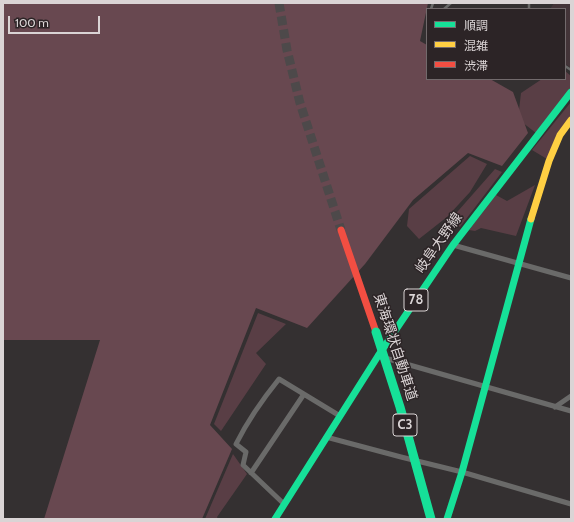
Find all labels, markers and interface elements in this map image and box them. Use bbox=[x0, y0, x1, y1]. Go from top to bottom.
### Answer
scale bar bbox=[10, 8, 102, 34]
legend bbox=[426, 8, 566, 80]
text: 100 m bbox=[15, 15, 49, 30]
text: 順調 bbox=[464, 18, 488, 33]
text: 混雑 bbox=[464, 38, 488, 53]
text: 渋滞 bbox=[464, 58, 488, 73]
street label: 岐阜大野線 bbox=[412, 210, 466, 276]
road number: 78 bbox=[404, 289, 428, 311]
street label: 東海環状自動車道 bbox=[370, 291, 420, 403]
road number: C3 bbox=[393, 414, 417, 436]

